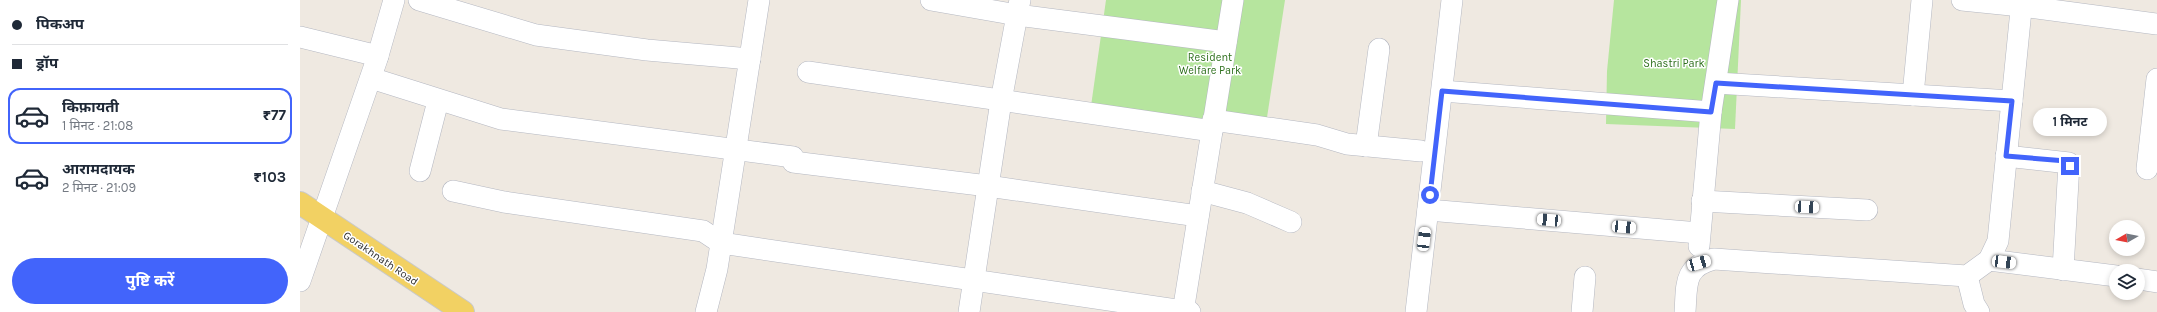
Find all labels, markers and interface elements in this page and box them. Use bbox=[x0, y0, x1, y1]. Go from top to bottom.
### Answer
text: पिकअप bbox=[36, 15, 84, 33]
park label: Resident Welfare Park bbox=[1179, 51, 1241, 77]
text: ड्रॉप bbox=[36, 54, 58, 72]
park label: Shastri Park bbox=[1643, 57, 1705, 70]
icon: car bbox=[14, 98, 50, 134]
text: किफ़ायती bbox=[62, 98, 119, 116]
text: ₹77 bbox=[262, 106, 286, 124]
callout: 1 मिनट bbox=[2033, 108, 2107, 136]
text: 1 मिनट bbox=[2052, 114, 2088, 129]
text: 1 मिनट · 21:08 bbox=[62, 118, 133, 133]
route end bbox=[2061, 157, 2079, 175]
icon: car bbox=[14, 160, 50, 196]
text: आरामदायक bbox=[62, 160, 135, 178]
text: ₹103 bbox=[253, 168, 286, 186]
text: 2 मिनट · 21:09 bbox=[62, 180, 136, 195]
route start bbox=[1421, 186, 1439, 204]
car bbox=[1795, 200, 1819, 214]
car bbox=[1537, 213, 1561, 227]
car bbox=[1612, 220, 1636, 234]
north arrow bbox=[2109, 220, 2145, 256]
map controls bbox=[2109, 220, 2145, 300]
car bbox=[1417, 226, 1431, 252]
street label: Gorakhnath Road bbox=[341, 229, 421, 288]
car bbox=[1686, 254, 1712, 272]
car bbox=[1991, 255, 2017, 269]
button: पुष्टि करें bbox=[12, 258, 288, 304]
button: layers bbox=[2109, 264, 2145, 300]

